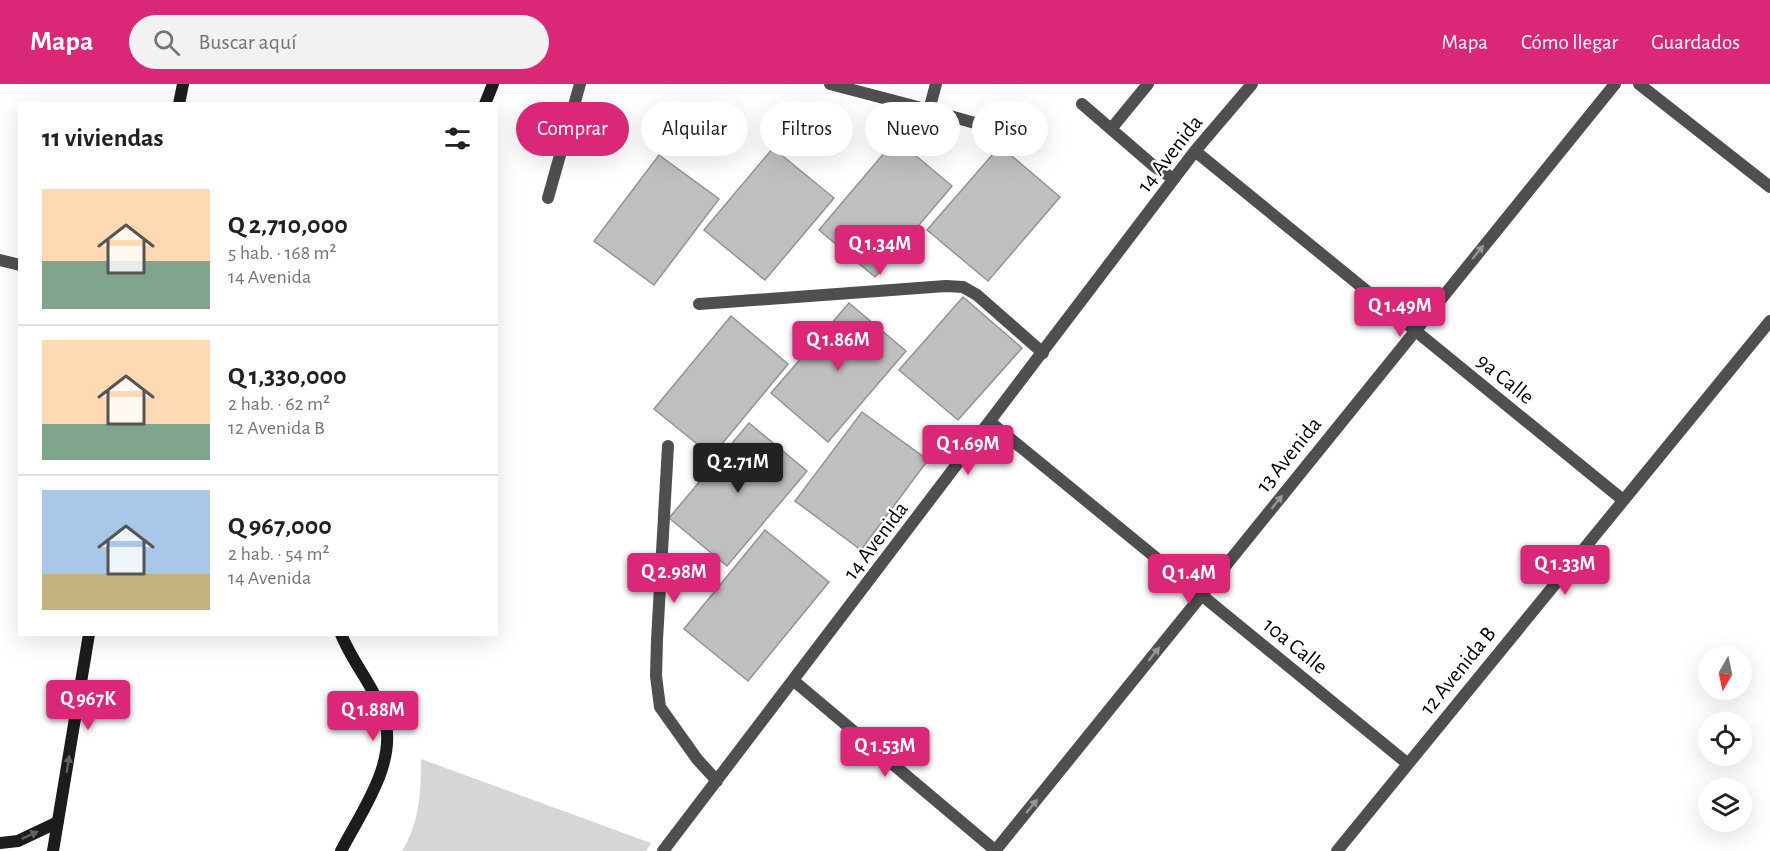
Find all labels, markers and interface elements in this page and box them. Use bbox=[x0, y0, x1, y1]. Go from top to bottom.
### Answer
search box bbox=[129, 15, 549, 69]
icon: search bbox=[150, 26, 183, 59]
text: Mapa bbox=[30, 28, 93, 56]
text: Buscar aquí bbox=[198, 31, 297, 53]
text: Mapa bbox=[1442, 32, 1488, 53]
text: Cómo llegar bbox=[1521, 32, 1618, 53]
text: Guardados bbox=[1651, 32, 1740, 53]
chip: Comprar bbox=[516, 102, 629, 156]
chip: Alquilar bbox=[641, 102, 748, 156]
chip: Filtros bbox=[760, 102, 853, 156]
chip: Nuevo bbox=[865, 102, 960, 156]
chip: Piso bbox=[972, 102, 1048, 156]
street label: 14 Avenida bbox=[1133, 111, 1207, 196]
icon: filters bbox=[441, 122, 474, 155]
text: 11 viviendas bbox=[42, 125, 164, 151]
text: Q 2,710,000 bbox=[228, 212, 348, 238]
icon: home bbox=[90, 213, 162, 285]
pin: Q 1.34M bbox=[825, 225, 935, 276]
text: Q 1.34M bbox=[849, 234, 911, 254]
text: 5 hab. · 168 m² bbox=[228, 243, 336, 263]
one-way arrow bbox=[1472, 245, 1484, 260]
text: 14 Avenida bbox=[228, 267, 311, 287]
pin: Q 1.49M bbox=[1345, 287, 1455, 338]
text: Q 1.49M bbox=[1368, 296, 1432, 316]
pin: Q 1.86M bbox=[783, 321, 893, 372]
text: Q 1.86M bbox=[806, 330, 870, 350]
street label: 9a Calle bbox=[1473, 349, 1538, 408]
text: Q 1,330,000 bbox=[228, 363, 347, 389]
icon: home bbox=[90, 364, 162, 436]
text: 2 hab. · 62 m² bbox=[228, 394, 330, 414]
street label: 13 Avenida bbox=[1252, 413, 1326, 496]
text: 12 Avenida B bbox=[228, 418, 325, 438]
pin: Q 1.69M bbox=[913, 425, 1023, 476]
text: Q 1.69M bbox=[936, 434, 1000, 454]
pin: Q 2.71M bbox=[683, 443, 793, 494]
text: Q 2.71M bbox=[707, 452, 769, 472]
one-way arrow bbox=[1270, 494, 1283, 510]
street label: 14 Avenida bbox=[839, 497, 912, 584]
text: Q 967,000 bbox=[228, 513, 332, 539]
icon: home bbox=[90, 514, 162, 586]
text: 2 hab. · 54 m² bbox=[228, 544, 329, 564]
pin: Q 1.33M bbox=[1510, 545, 1620, 596]
pin: Q 2.98M bbox=[619, 553, 729, 604]
pin: Q 1.4M bbox=[1140, 554, 1238, 605]
text: Q 1.33M bbox=[1535, 554, 1595, 574]
text: Q 2.98M bbox=[641, 562, 707, 582]
text: Q 1.4M bbox=[1162, 563, 1216, 583]
text: 14 Avenida bbox=[228, 568, 311, 588]
street label: 10a Calle bbox=[1259, 613, 1332, 678]
street label: 12 Avenida B bbox=[1416, 622, 1500, 719]
one-way arrow bbox=[1148, 646, 1161, 662]
north arrow bbox=[1698, 646, 1752, 700]
map controls bbox=[1698, 646, 1752, 832]
pin: Q 967K bbox=[39, 680, 137, 731]
text: Q 967K bbox=[60, 689, 116, 709]
pin: Q 1.88M bbox=[318, 691, 428, 742]
text: Q 1.88M bbox=[341, 700, 405, 720]
button: locate bbox=[1698, 712, 1752, 766]
pin: Q 1.53M bbox=[830, 727, 940, 778]
text: Q 1.53M bbox=[855, 736, 915, 756]
one-way arrow bbox=[63, 754, 72, 773]
button: layers bbox=[1698, 778, 1752, 832]
one-way arrow bbox=[1025, 798, 1037, 813]
one-way arrow bbox=[21, 831, 38, 840]

